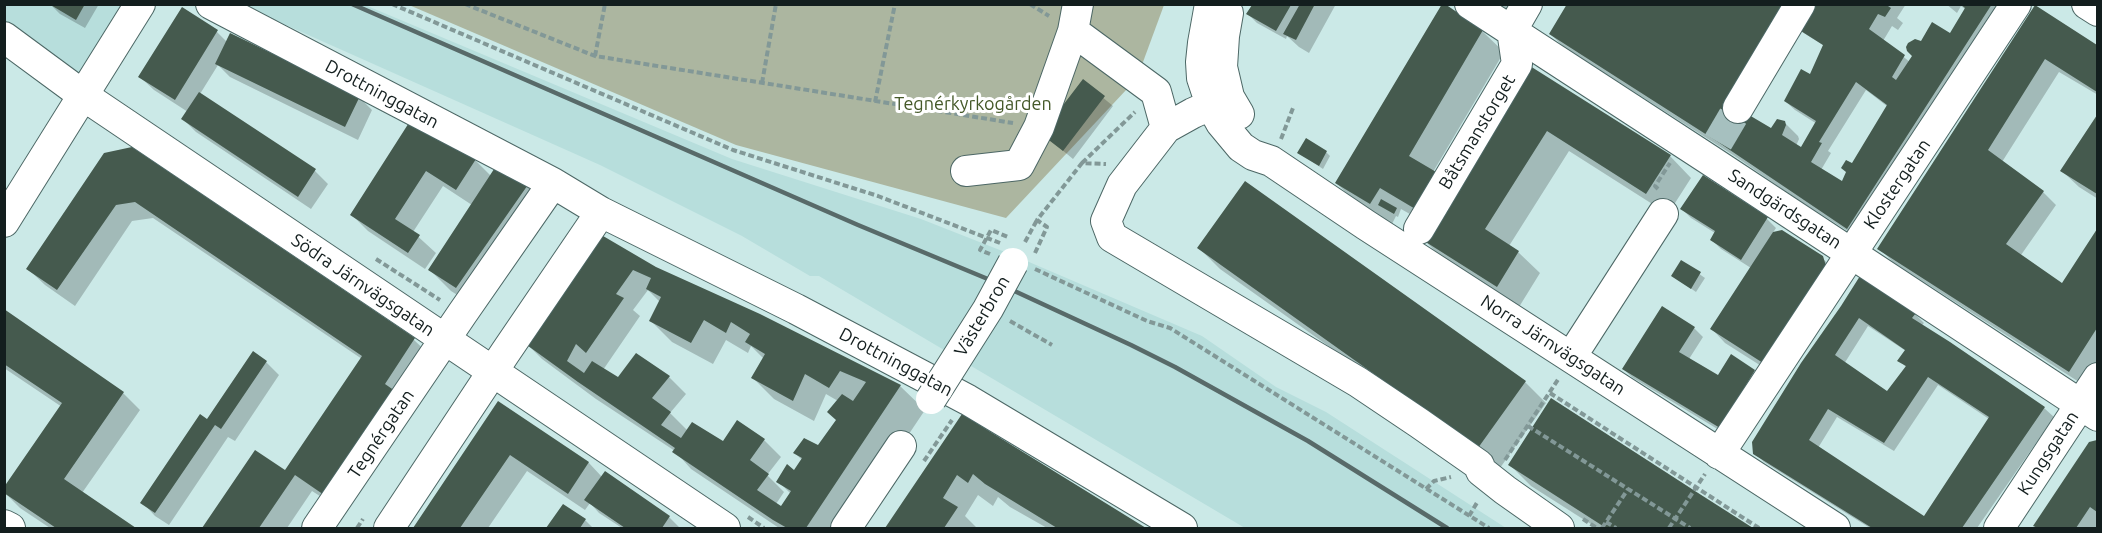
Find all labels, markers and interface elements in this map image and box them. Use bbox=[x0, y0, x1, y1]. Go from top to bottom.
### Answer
street label: Drottninggatan bbox=[321, 55, 443, 133]
street label: Båtsmanstorget bbox=[1434, 71, 1520, 193]
park label: Tegnérkyrkogården bbox=[894, 93, 1052, 115]
street label: Klostergatan bbox=[1859, 135, 1935, 233]
street label: Sandgärdsgatan bbox=[1724, 164, 1846, 254]
street label: Södra Järnvägsgatan bbox=[287, 229, 439, 341]
street label: Västerbron bbox=[950, 272, 1014, 360]
street label: Norra Järnvägsgatan bbox=[1477, 290, 1629, 400]
street label: Drottninggatan bbox=[835, 323, 957, 401]
street label: Tegnérgatan bbox=[343, 385, 419, 483]
street label: Kungsgatan bbox=[2013, 407, 2083, 499]

